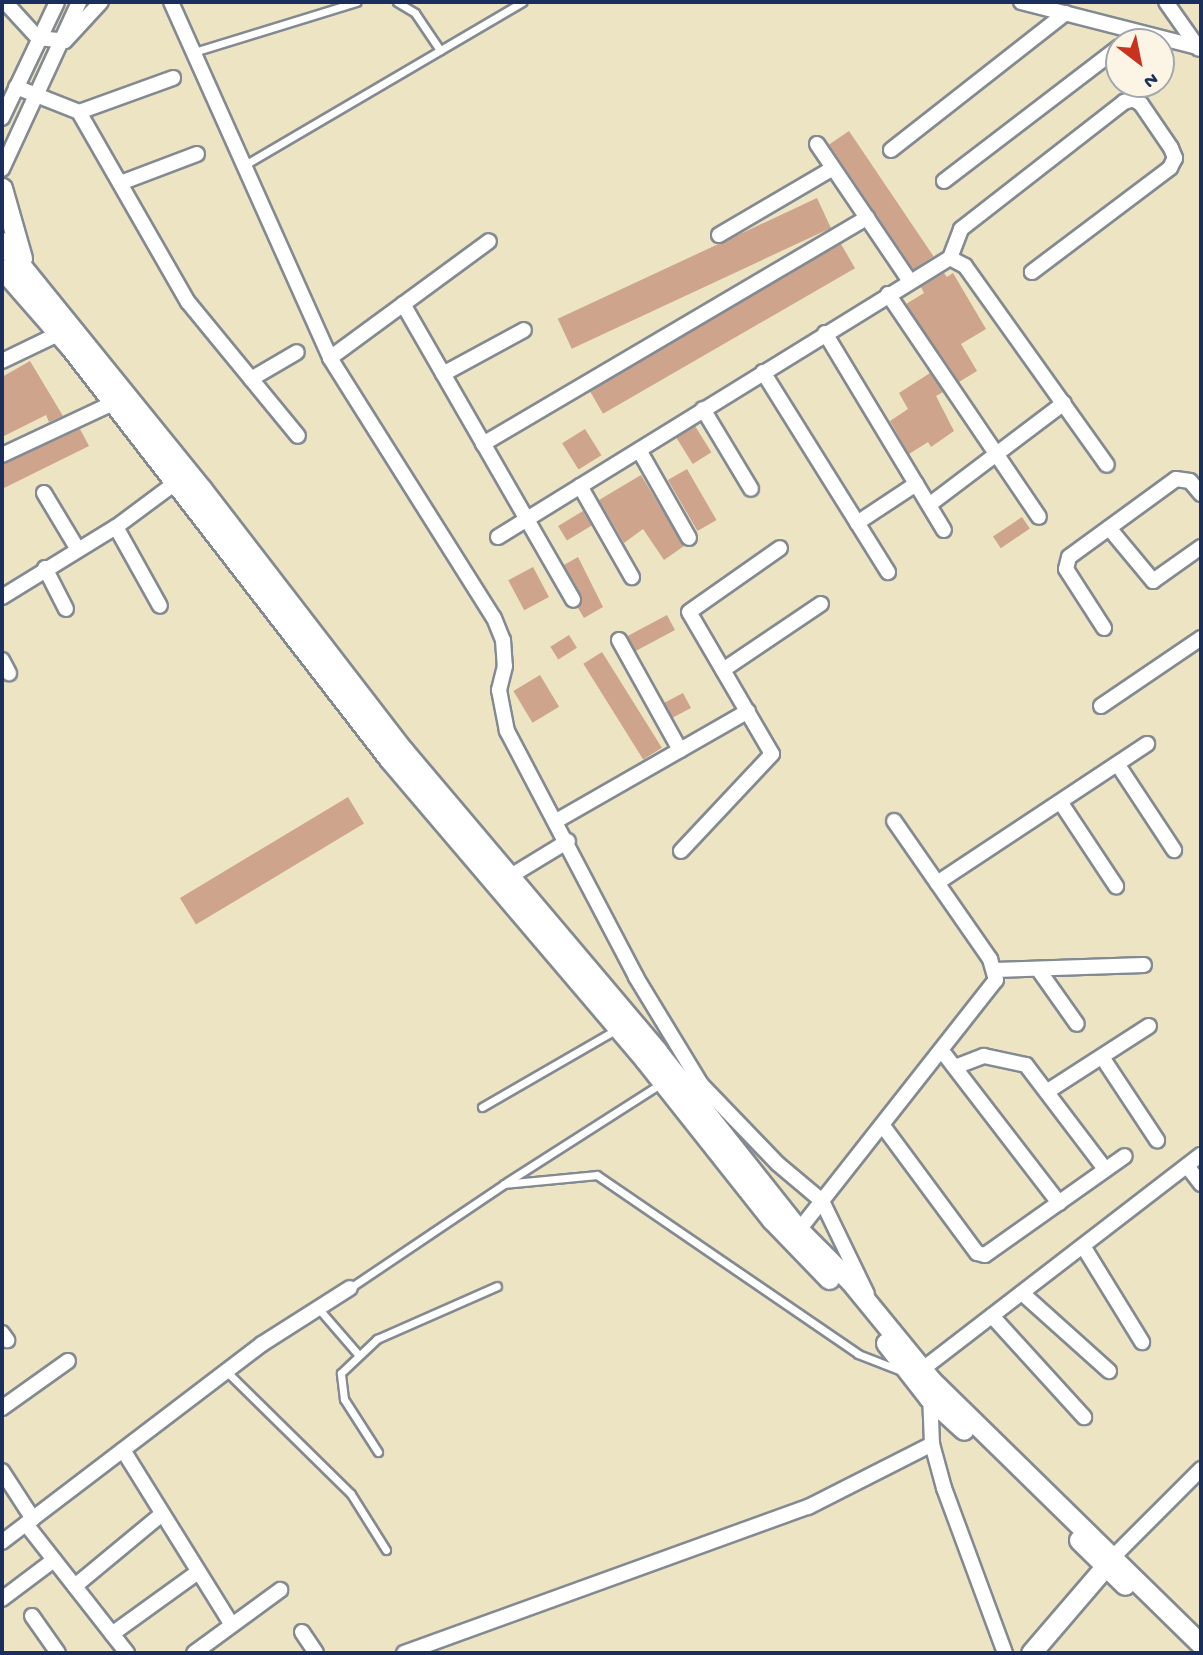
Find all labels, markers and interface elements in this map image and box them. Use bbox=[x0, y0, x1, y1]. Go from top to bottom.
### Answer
north arrow bbox=[1105, 28, 1175, 98]
text: N bbox=[1139, 66, 1162, 93]

